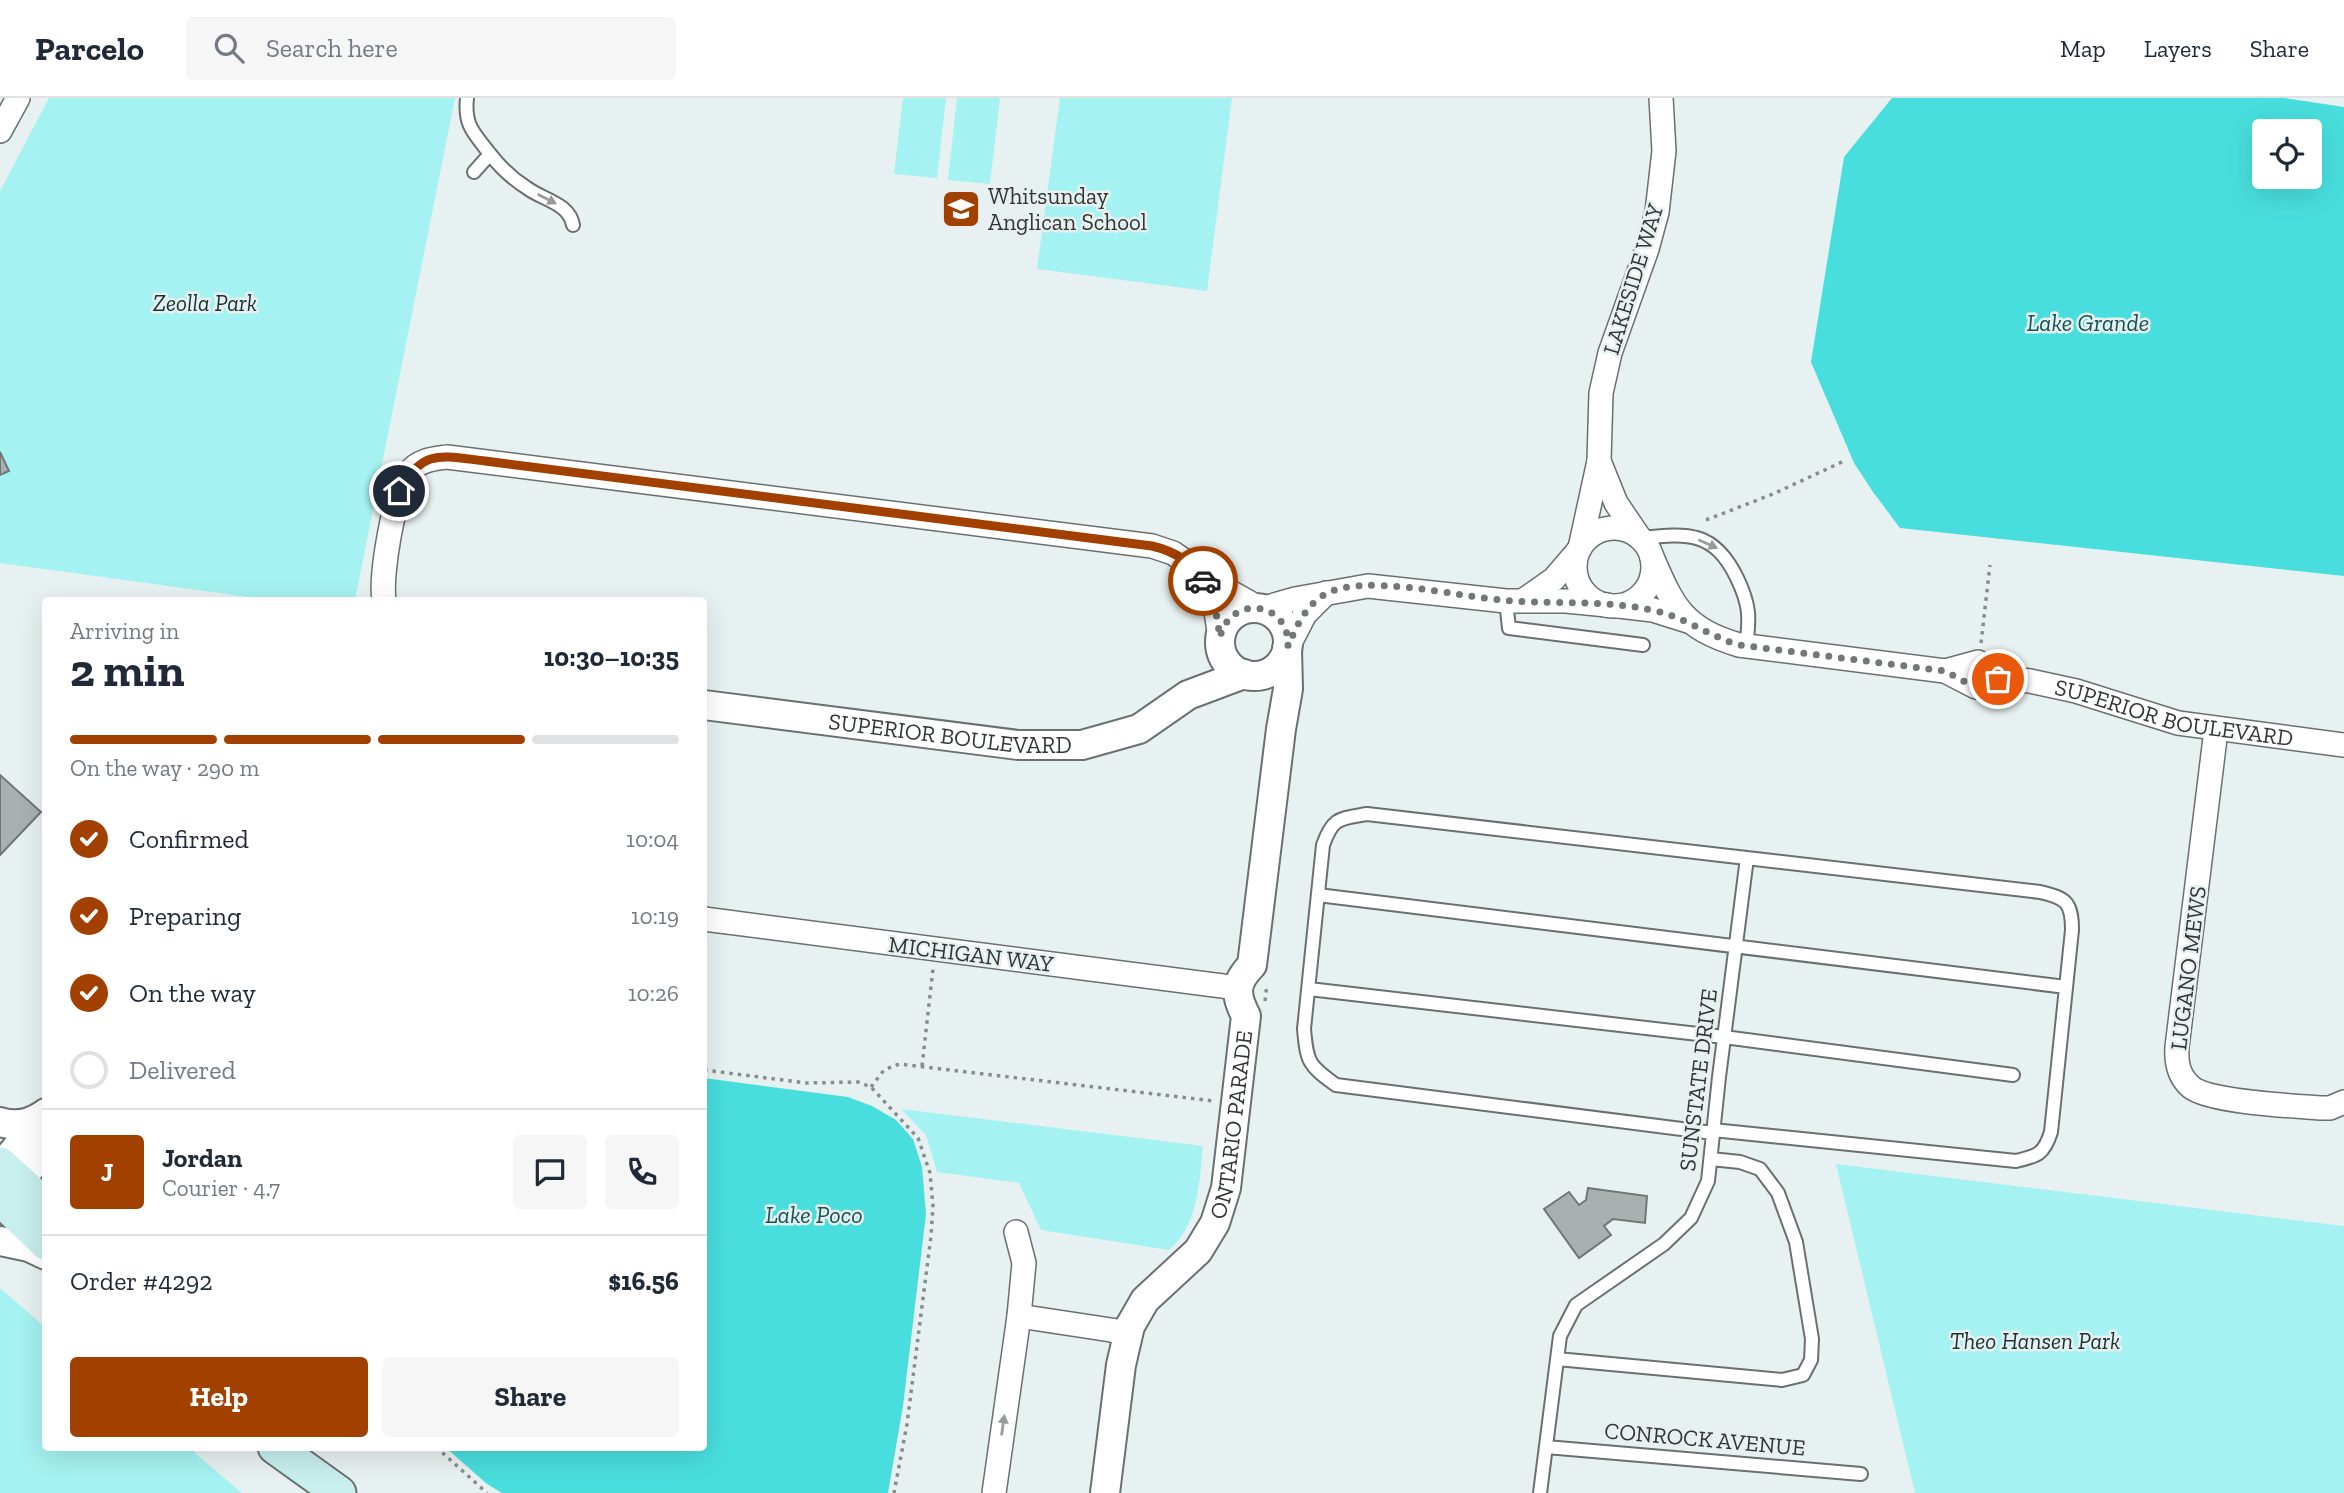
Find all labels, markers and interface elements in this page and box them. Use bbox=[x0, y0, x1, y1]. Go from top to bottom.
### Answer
search box bbox=[186, 17, 676, 80]
text: Parcelo bbox=[35, 29, 144, 68]
icon: search bbox=[210, 29, 248, 67]
text: Search here bbox=[266, 32, 398, 64]
text: Map bbox=[2060, 34, 2106, 63]
text: Layers bbox=[2144, 34, 2212, 63]
text: Share bbox=[2250, 34, 2309, 63]
map controls bbox=[2252, 119, 2322, 189]
button: locate bbox=[2252, 119, 2322, 189]
place label: Whitsunday Anglican School bbox=[988, 182, 1147, 236]
school or university icon: Whitsunday Anglican School bbox=[940, 188, 982, 230]
one-way arrow bbox=[538, 193, 558, 205]
street label: LAKESIDE WAY bbox=[1597, 199, 1670, 358]
park label: Zeolla Park bbox=[153, 289, 257, 317]
water label: Lake Grande bbox=[2027, 308, 2149, 337]
pin bbox=[369, 461, 429, 521]
icon: home bbox=[380, 472, 418, 510]
one-way arrow bbox=[1698, 538, 1718, 550]
courier bbox=[1168, 546, 1238, 616]
icon: car bbox=[1184, 562, 1222, 600]
text: Arriving in bbox=[70, 617, 179, 645]
text: 10:30–10:35 bbox=[544, 641, 679, 673]
text: 2 min bbox=[70, 643, 185, 698]
pin bbox=[1968, 649, 2028, 709]
icon: bag bbox=[1979, 660, 2017, 698]
street label: SUPERIOR BOULEVARD bbox=[2052, 673, 2295, 752]
street label: SUPERIOR BOULEVARD bbox=[827, 707, 1072, 759]
text: On the way · 290 m bbox=[70, 754, 259, 782]
icon: check bbox=[70, 820, 108, 858]
text: Confirmed bbox=[129, 823, 249, 855]
text: 10:04 bbox=[626, 825, 679, 853]
street label: LUGANO MEWS bbox=[2164, 884, 2212, 1052]
icon: check bbox=[70, 897, 108, 935]
text: Preparing bbox=[129, 900, 241, 932]
text: 10:19 bbox=[631, 902, 679, 930]
street label: MICHIGAN WAY bbox=[887, 930, 1056, 978]
icon: check bbox=[70, 974, 108, 1012]
text: On the way bbox=[129, 977, 256, 1009]
text: 10:26 bbox=[628, 979, 679, 1007]
street label: SUNSTATE DRIVE bbox=[1673, 987, 1723, 1173]
street label: ONTARIO PARADE bbox=[1203, 1029, 1258, 1223]
text: Delivered bbox=[129, 1054, 236, 1086]
button: chat bbox=[513, 1135, 587, 1209]
button: phone bbox=[605, 1135, 679, 1209]
text: Jordan bbox=[162, 1142, 242, 1174]
text: J bbox=[101, 1156, 113, 1188]
text: Courier · 4.7 bbox=[162, 1174, 280, 1202]
water label: Lake Poco bbox=[765, 1200, 863, 1229]
text: Order #4292 bbox=[70, 1265, 213, 1297]
text: $16.56 bbox=[608, 1265, 679, 1297]
park label: Theo Hansen Park bbox=[1950, 1327, 2120, 1355]
button: Help bbox=[70, 1357, 368, 1437]
button: Share bbox=[382, 1357, 679, 1437]
one-way arrow bbox=[998, 1414, 1009, 1436]
street label: CONROCK AVENUE bbox=[1603, 1416, 1807, 1462]

